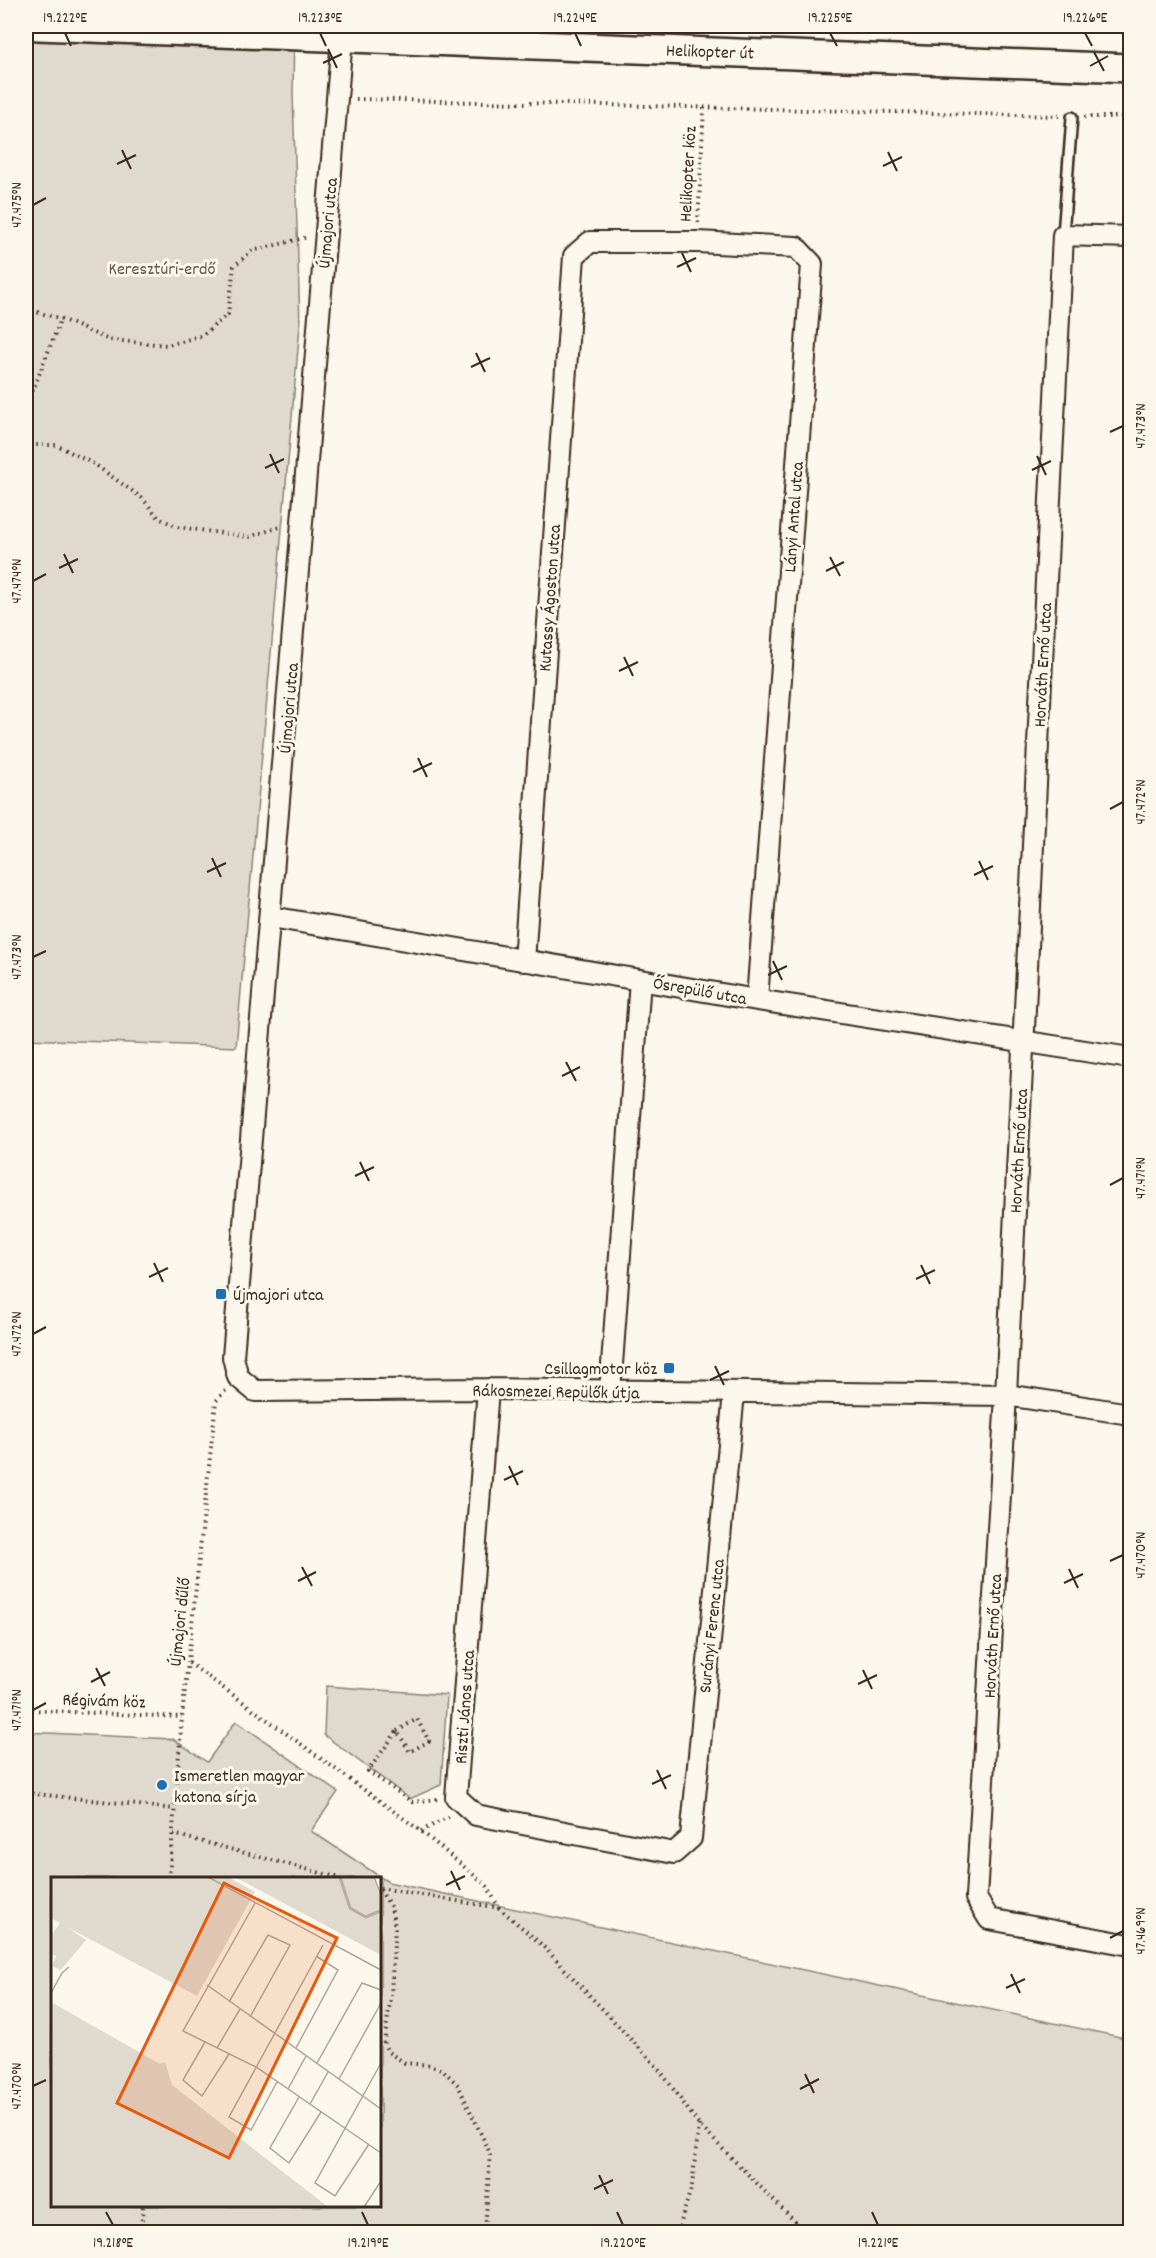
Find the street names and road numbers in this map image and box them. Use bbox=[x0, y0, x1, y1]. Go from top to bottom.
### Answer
street label: Helikopter út bbox=[665, 39, 755, 68]
street label: Helikopter köz bbox=[675, 125, 704, 223]
street label: Újmajori utca bbox=[313, 176, 346, 269]
street label: Lányi Antal utca bbox=[779, 460, 812, 573]
street label: Kutassy Ágoston utca bbox=[534, 523, 569, 673]
street label: Horváth Ernő utca bbox=[1029, 602, 1060, 728]
street label: Újmajori utca bbox=[274, 661, 307, 754]
street label: Ősrepülő utca bbox=[651, 972, 749, 1013]
street label: Horváth Ernő utca bbox=[1005, 1088, 1036, 1214]
street label: Rákosmezei Repülők útja bbox=[472, 1380, 640, 1407]
street label: Surányi Ferenc utca bbox=[694, 1557, 733, 1695]
street label: Horváth Ernő utca bbox=[979, 1573, 1010, 1699]
street label: Újmajori dűlő bbox=[164, 1576, 199, 1668]
street label: Riszti János utca bbox=[450, 1649, 483, 1765]
street label: Régivám köz bbox=[62, 1689, 146, 1716]

